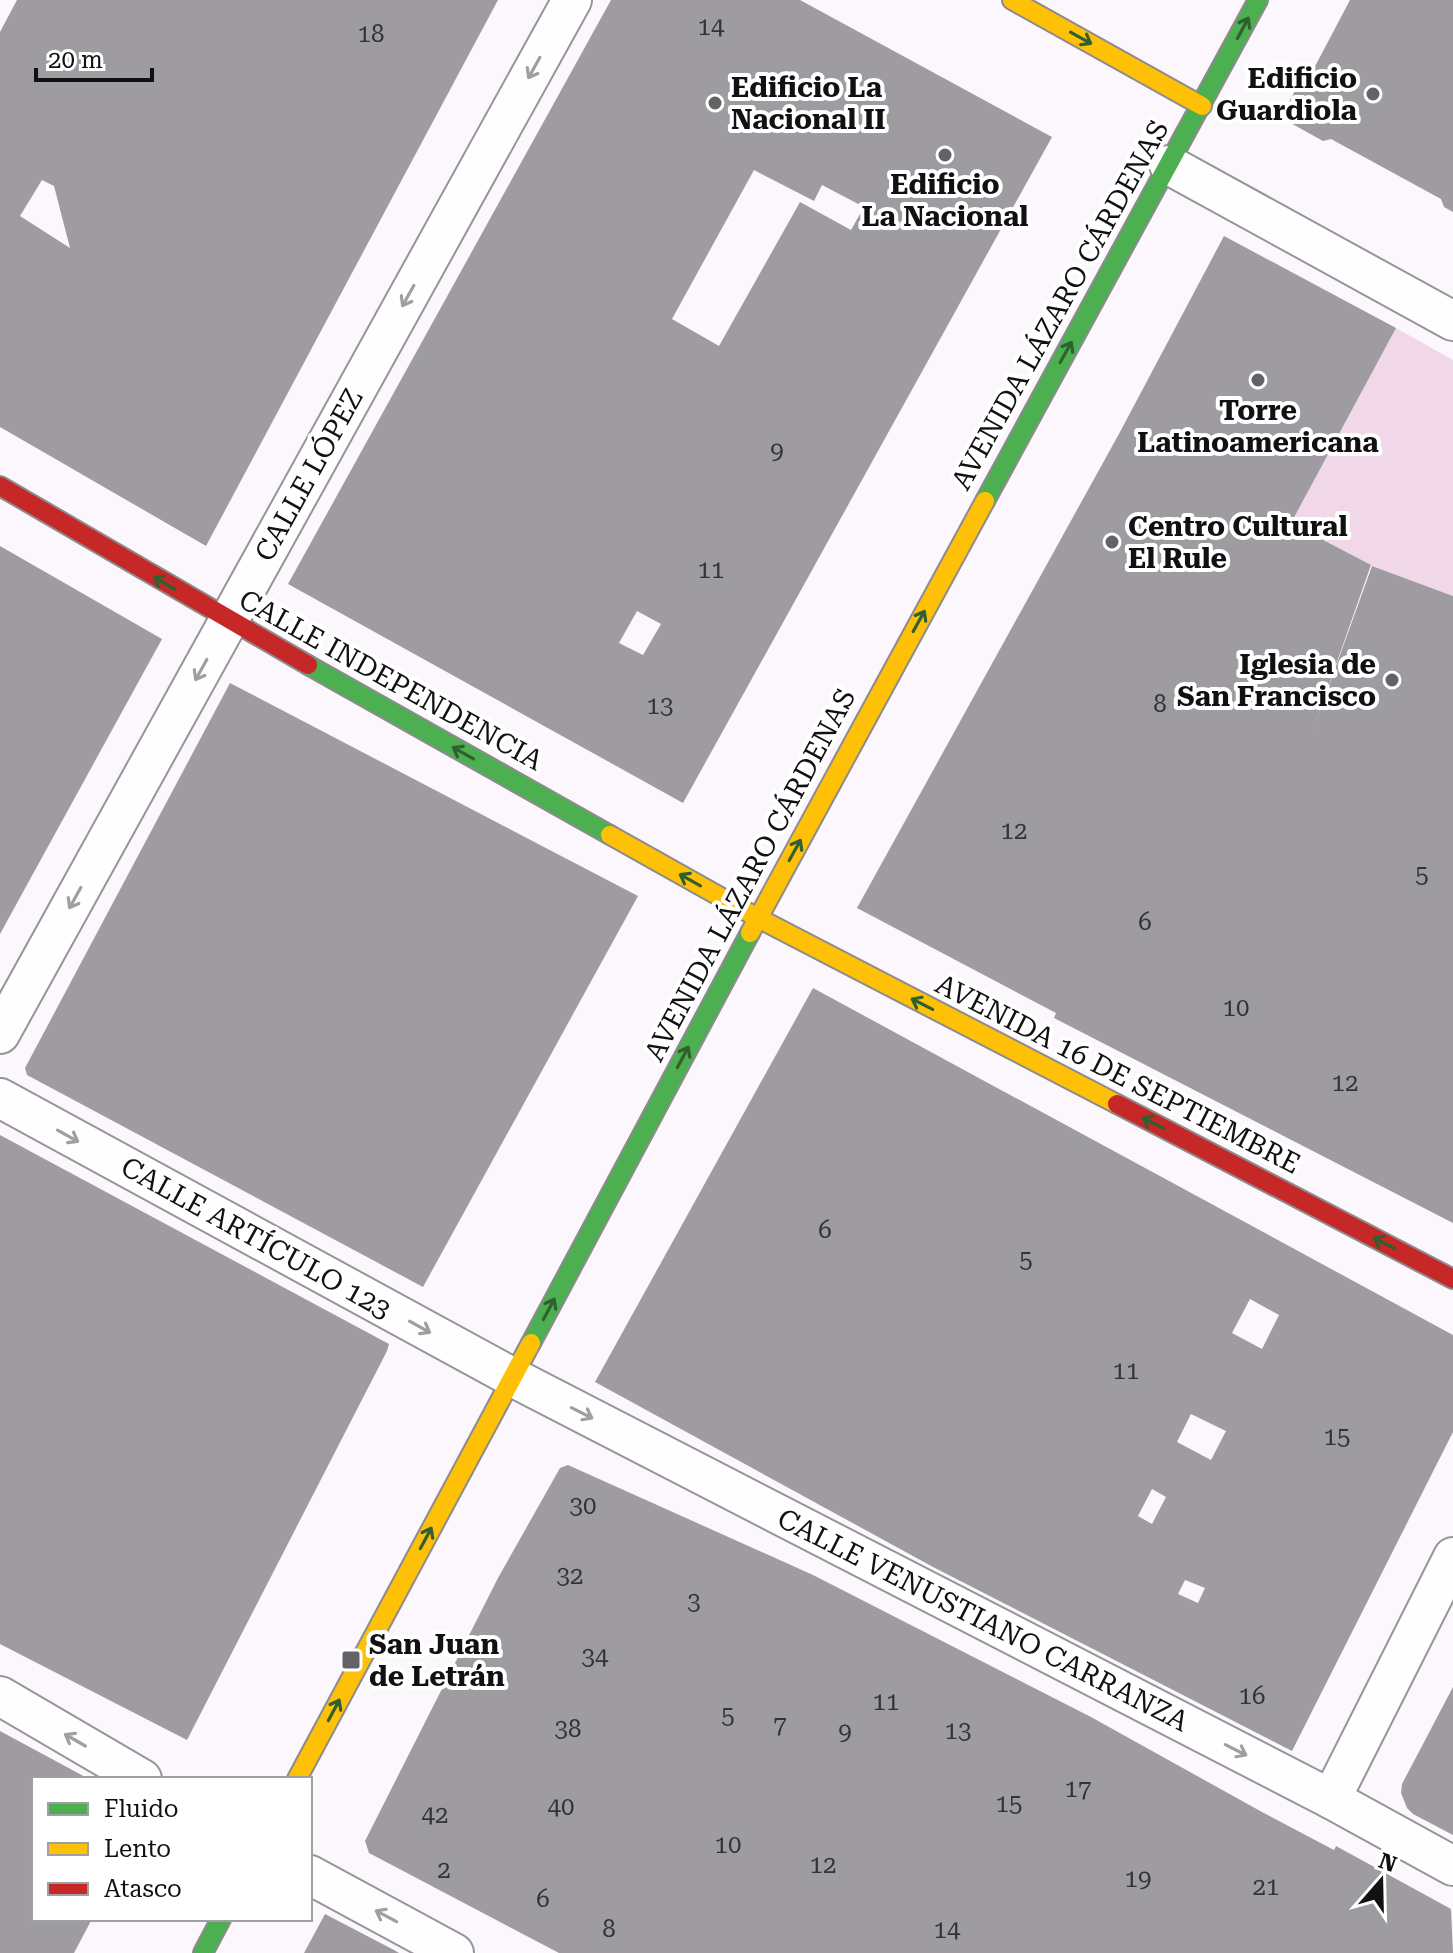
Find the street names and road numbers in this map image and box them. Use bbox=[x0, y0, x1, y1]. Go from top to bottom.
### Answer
street label: AVENIDA LÁZARO CÁRDENAS bbox=[944, 114, 1176, 495]
street label: CALLE LÓPEZ bbox=[247, 383, 370, 567]
street label: CALLE INDEPENDENCIA bbox=[233, 583, 549, 778]
street label: AVENIDA LÁZARO CÁRDENAS bbox=[637, 683, 862, 1067]
street label: AVENIDA 16 DE SEPTIEMBRE bbox=[930, 967, 1306, 1181]
street label: CALLE ARTÍCULO 123 bbox=[115, 1149, 397, 1326]
street label: CALLE VENUSTIANO CARRANZA bbox=[772, 1502, 1194, 1739]

